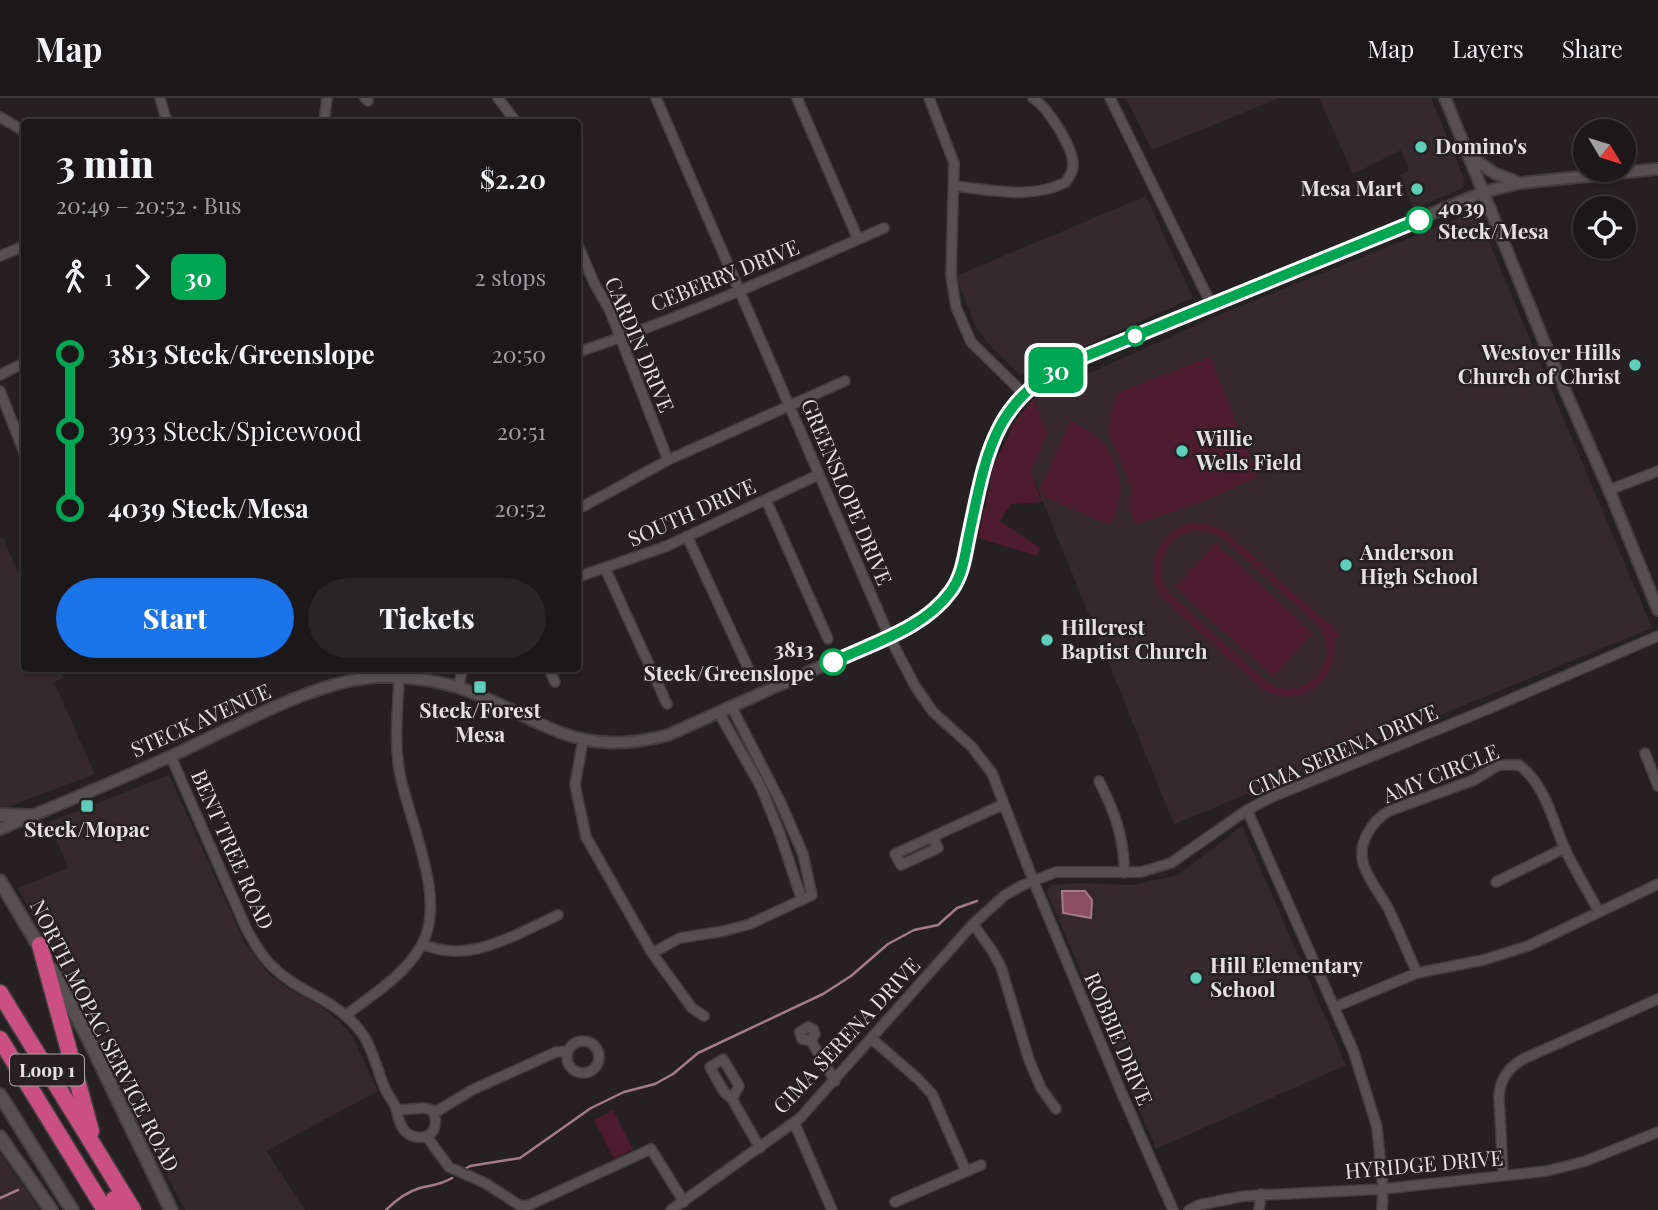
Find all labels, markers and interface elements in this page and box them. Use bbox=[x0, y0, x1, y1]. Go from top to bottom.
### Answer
text: Map bbox=[35, 26, 102, 70]
text: Map bbox=[1368, 32, 1414, 64]
text: Layers bbox=[1452, 32, 1524, 64]
text: Share bbox=[1562, 32, 1623, 64]
north arrow bbox=[1573, 119, 1636, 182]
map controls bbox=[1573, 119, 1636, 259]
place label: Domino's bbox=[1435, 131, 1527, 159]
text: 3 min bbox=[56, 137, 154, 188]
marker: Domino's bbox=[1413, 139, 1429, 155]
text: $2.20 bbox=[480, 161, 546, 196]
place label: Mesa Mart bbox=[1301, 173, 1404, 201]
marker: Mesa Mart bbox=[1409, 181, 1425, 197]
text: 20:49 – 20:52 · Bus bbox=[56, 189, 242, 220]
place label: 4039 Steck/Mesa bbox=[1438, 192, 1549, 244]
button: locate bbox=[1573, 196, 1636, 259]
marker: 4039 Steck/Mesa bbox=[1406, 207, 1432, 233]
street label: CEBERRY DRIVE bbox=[646, 232, 803, 317]
icon: walk bbox=[56, 258, 94, 296]
icon: forward bbox=[123, 258, 161, 296]
text: 1 bbox=[104, 261, 113, 292]
text: 30 bbox=[185, 261, 212, 293]
text: 2 stops bbox=[475, 261, 546, 292]
street label: CARDIN DRIVE bbox=[600, 272, 682, 416]
unlabelled marker bbox=[1125, 326, 1145, 346]
text: 3813 Steck/Greenslope bbox=[108, 336, 375, 371]
place label: Westover Hills Church of Christ bbox=[1458, 337, 1622, 389]
text: 20:50 bbox=[492, 338, 546, 369]
line badge: 30 bbox=[1024, 347, 1088, 393]
text: 30 bbox=[1042, 354, 1070, 386]
marker: Westover Hills Church of Christ bbox=[1627, 357, 1643, 373]
street label: GREENSLOPE DRIVE bbox=[796, 394, 900, 589]
text: 3933 Steck/Spicewood bbox=[108, 413, 362, 448]
text: 20:51 bbox=[497, 415, 546, 446]
place label: Willie Wells Field bbox=[1195, 423, 1302, 475]
marker: Willie Wells Field bbox=[1174, 443, 1190, 459]
street label: SOUTH DRIVE bbox=[623, 471, 759, 552]
text: 4039 Steck/Mesa bbox=[108, 490, 309, 525]
text: 20:52 bbox=[495, 492, 546, 523]
place label: Anderson High School bbox=[1359, 537, 1479, 589]
marker: Anderson High School bbox=[1338, 557, 1354, 573]
button: Start bbox=[56, 578, 294, 658]
button: Tickets bbox=[308, 578, 546, 658]
place label: Hillcrest Baptist Church bbox=[1061, 612, 1208, 664]
marker: Hillcrest Baptist Church bbox=[1039, 632, 1055, 648]
place label: 3813 Steck/Greenslope bbox=[644, 634, 814, 686]
marker: 3813 Steck/Greenslope bbox=[820, 649, 846, 675]
street label: STECK AVENUE bbox=[126, 676, 274, 762]
marker: Steck/Forest Mesa bbox=[472, 679, 488, 695]
place label: Steck/Forest Mesa bbox=[419, 695, 541, 747]
street label: CIMA SERENA DRIVE bbox=[1243, 696, 1441, 802]
street label: AMY CIRCLE bbox=[1377, 736, 1502, 809]
street label: BENT TREE ROAD bbox=[186, 765, 282, 933]
marker: Steck/Mopac bbox=[79, 798, 95, 814]
place label: Steck/Mopac bbox=[24, 814, 150, 842]
street label: NORTH MOPAC SERVICE ROAD bbox=[25, 894, 187, 1176]
place label: Hill Elementary School bbox=[1210, 950, 1363, 1002]
street label: CIMA SERENA DRIVE bbox=[766, 951, 925, 1119]
street label: ROBBIE DRIVE bbox=[1079, 968, 1160, 1109]
marker: Hill Elementary School bbox=[1188, 970, 1204, 986]
road number: Loop 1 bbox=[10, 1054, 84, 1086]
street label: HYRIDGE DRIVE bbox=[1344, 1142, 1504, 1184]

